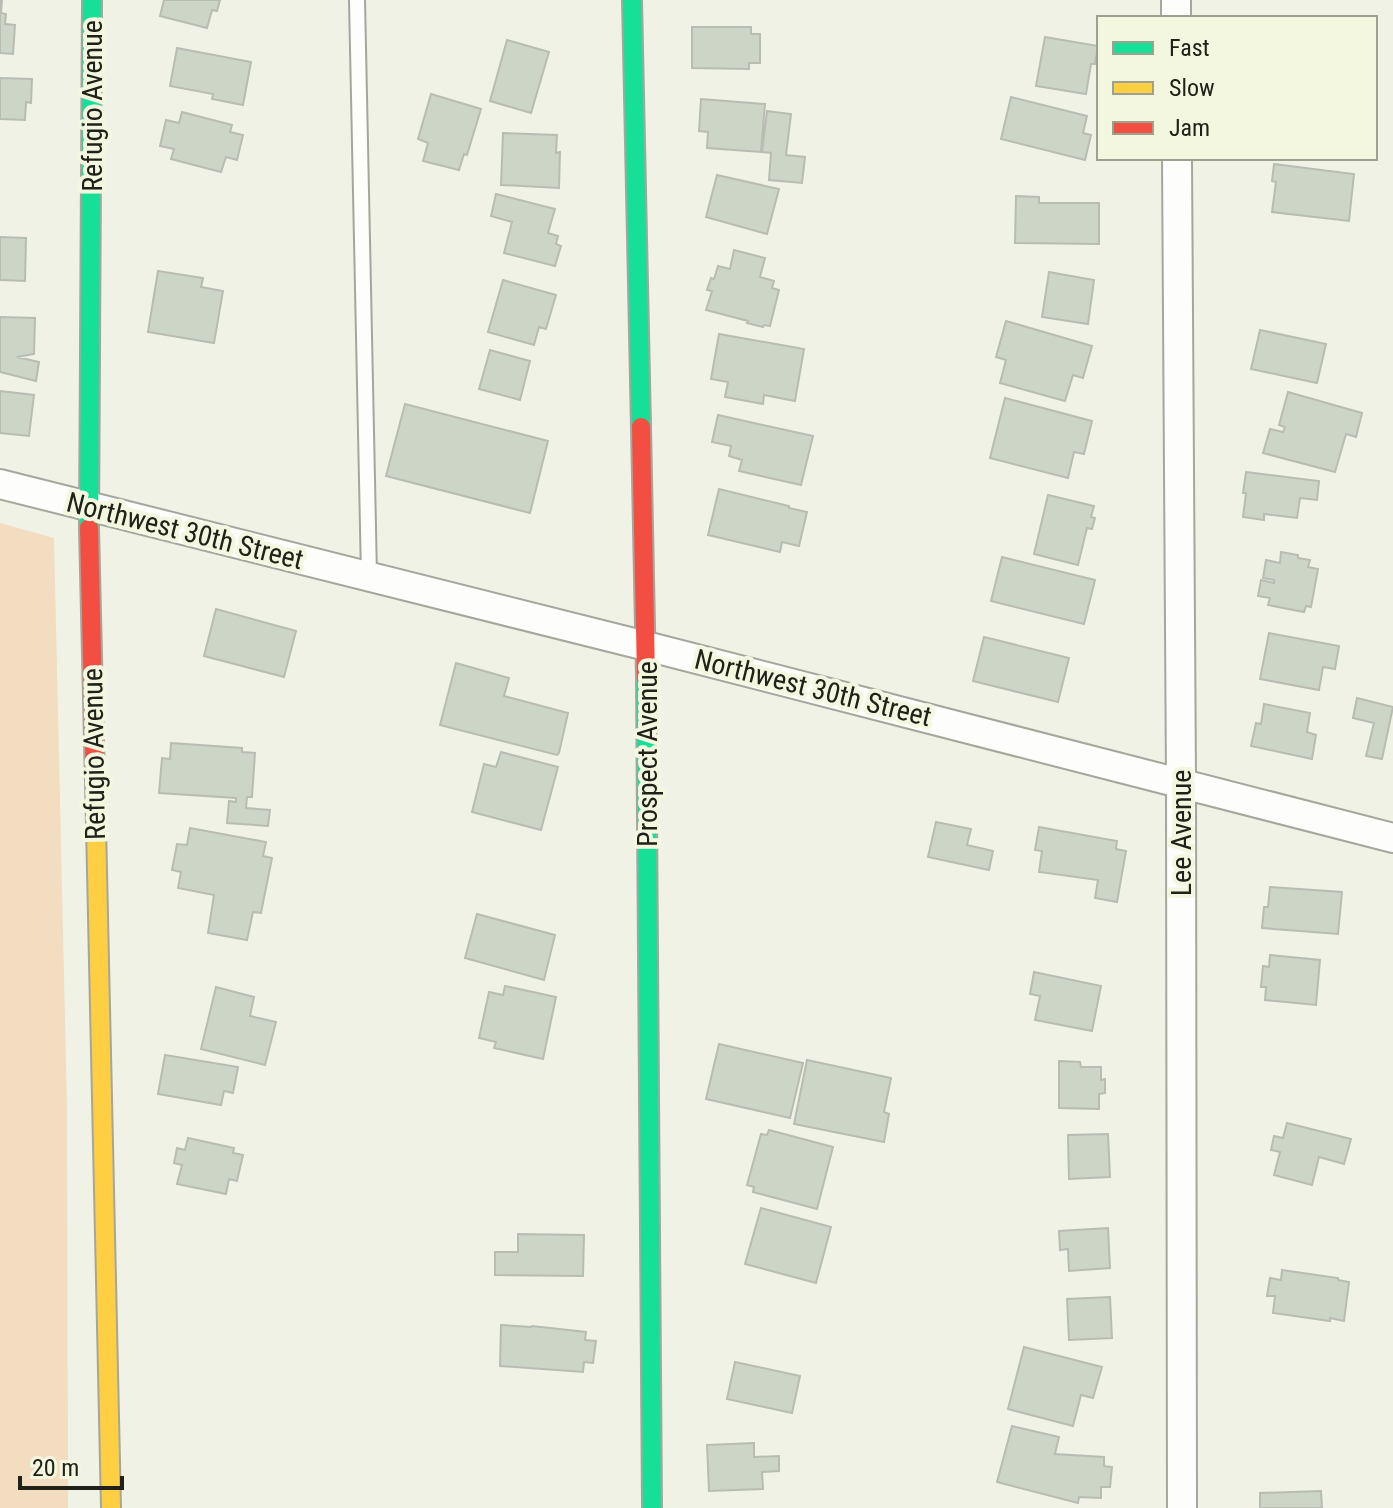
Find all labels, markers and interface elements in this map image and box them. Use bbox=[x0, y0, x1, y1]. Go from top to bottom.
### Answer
legend bbox=[1097, 16, 1377, 160]
street label: Refugio Avenue bbox=[76, 20, 109, 192]
text: Fast bbox=[1169, 34, 1210, 62]
text: Slow bbox=[1169, 74, 1215, 102]
text: Jam bbox=[1169, 114, 1210, 142]
street label: Northwest 30th Street bbox=[63, 486, 307, 576]
street label: Northwest 30th Street bbox=[691, 643, 935, 733]
street label: Prospect Avenue bbox=[631, 661, 664, 847]
street label: Refugio Avenue bbox=[76, 668, 112, 840]
street label: Lee Avenue bbox=[1165, 770, 1198, 896]
scale bar bbox=[20, 1440, 122, 1490]
text: 20 m bbox=[32, 1454, 79, 1482]

